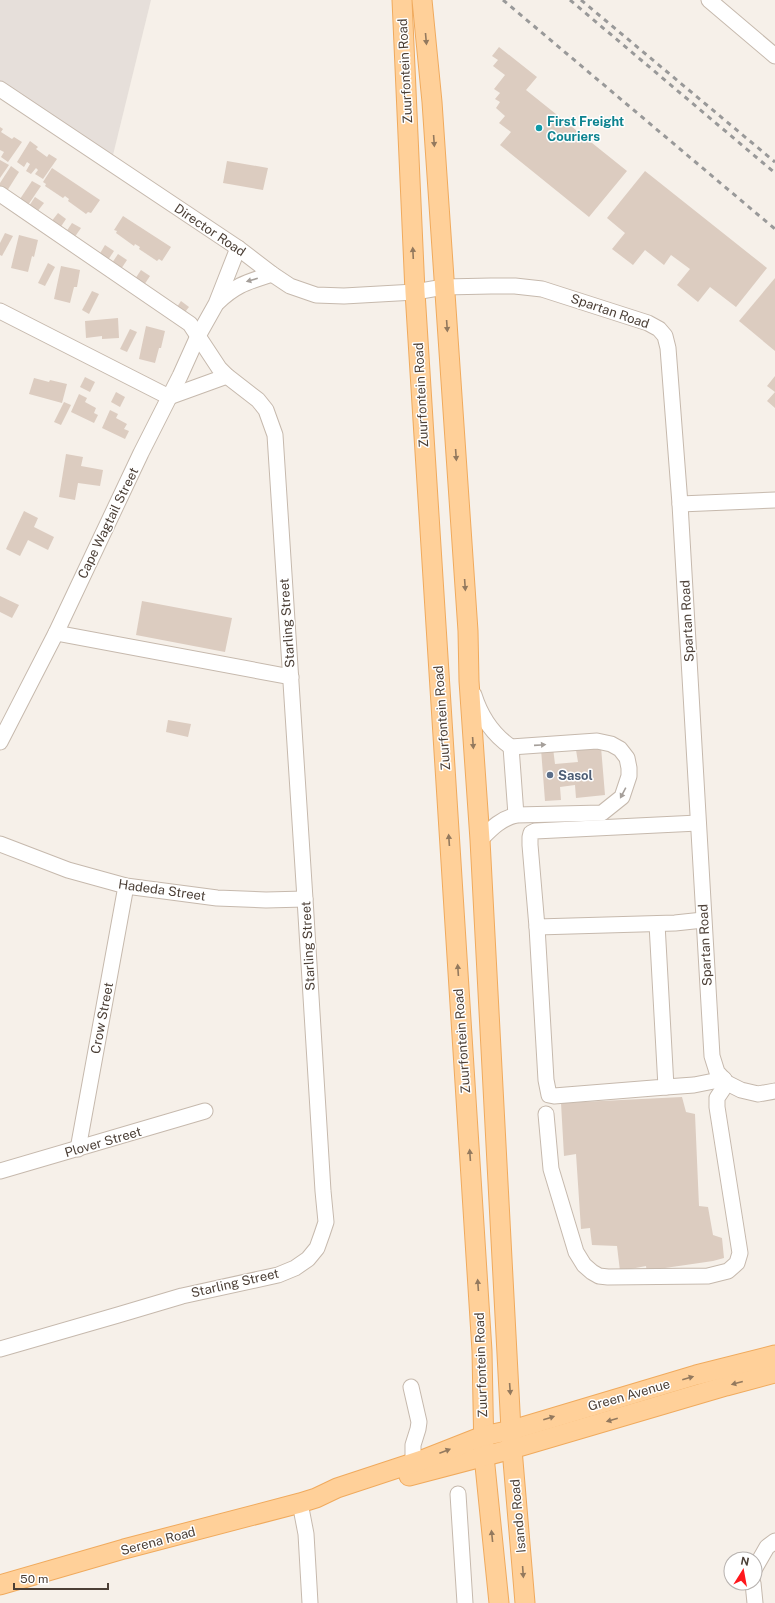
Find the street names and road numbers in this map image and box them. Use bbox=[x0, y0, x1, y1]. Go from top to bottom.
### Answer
street label: Zuurfontein Road bbox=[395, 18, 415, 124]
street label: Director Road bbox=[172, 201, 248, 259]
street label: Spartan Road bbox=[569, 291, 651, 331]
street label: Zuurfontein Road bbox=[411, 342, 431, 448]
street label: Cape Wagtail Street bbox=[75, 465, 141, 581]
street label: Starling Street bbox=[276, 578, 298, 668]
street label: Spartan Road bbox=[677, 580, 697, 662]
street label: Zuurfontein Road bbox=[431, 665, 453, 771]
street label: Hadeda Street bbox=[117, 876, 207, 904]
street label: Starling Street bbox=[298, 901, 318, 991]
street label: Spartan Road bbox=[695, 904, 715, 986]
street label: Crow Street bbox=[88, 981, 116, 1055]
street label: Zuurfontein Road bbox=[451, 988, 473, 1094]
street label: Plover Street bbox=[63, 1124, 143, 1160]
street label: Starling Street bbox=[190, 1266, 280, 1300]
street label: Zuurfontein Road bbox=[472, 1312, 490, 1418]
street label: Green Avenue bbox=[586, 1376, 672, 1414]
street label: Isando Road bbox=[507, 1479, 529, 1553]
street label: Serena Road bbox=[119, 1524, 197, 1558]

